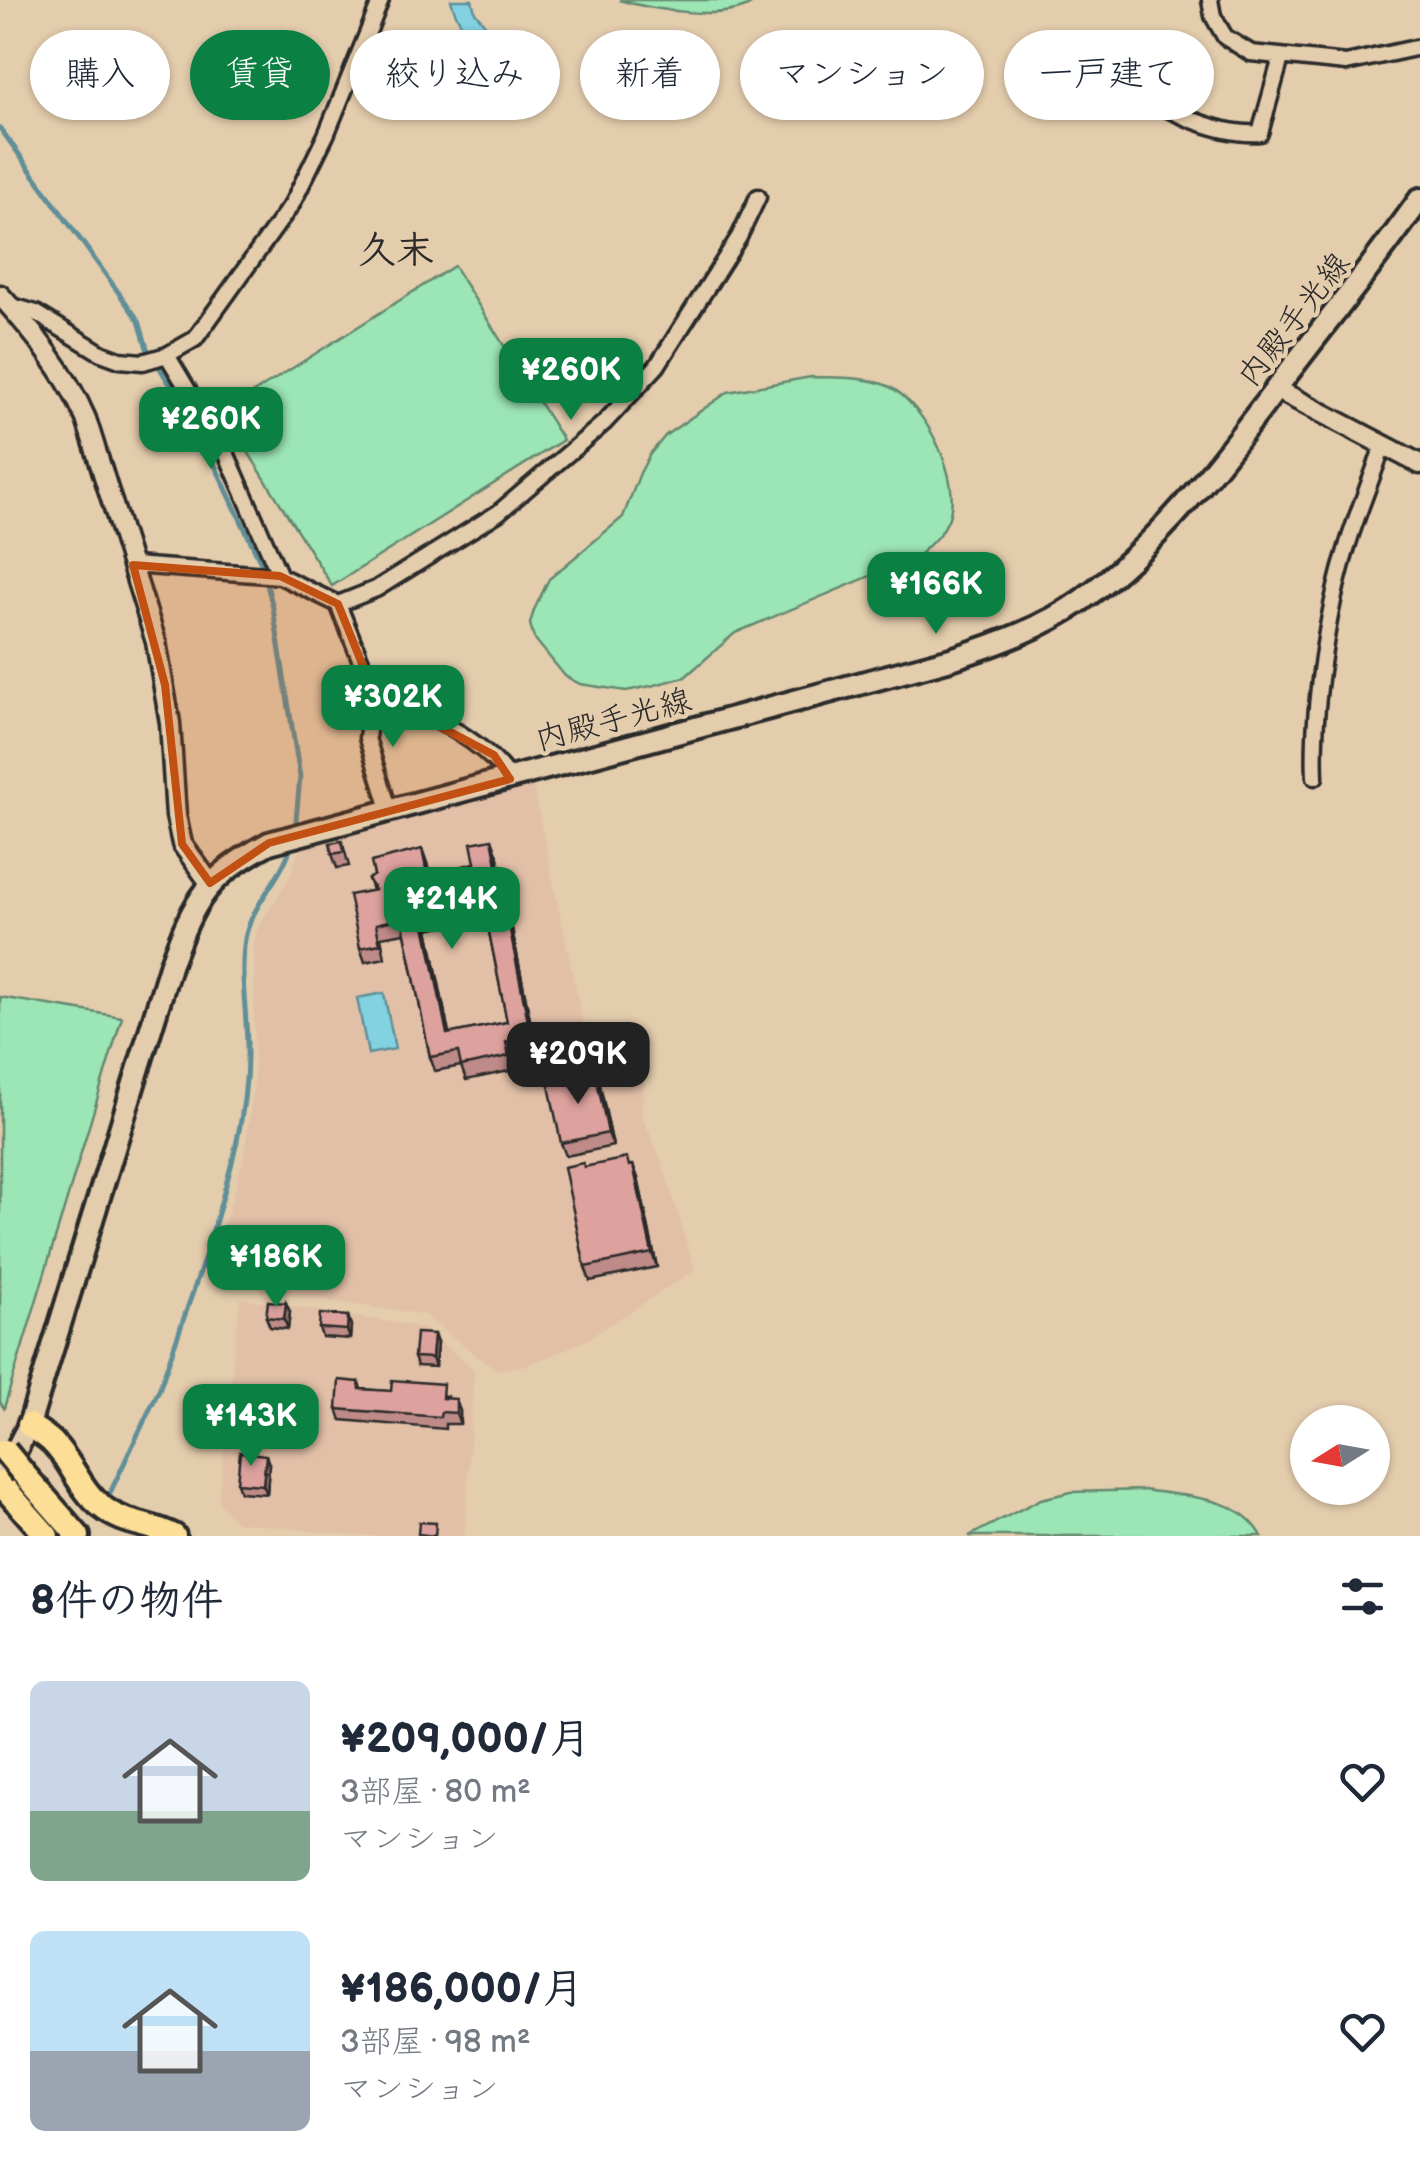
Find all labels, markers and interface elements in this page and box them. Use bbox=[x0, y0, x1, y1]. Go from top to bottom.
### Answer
chip: 購入 bbox=[30, 30, 170, 120]
chip: 賃貸 bbox=[190, 30, 330, 120]
chip: 絞り込み bbox=[350, 30, 560, 120]
chip: 新着 bbox=[580, 30, 720, 120]
chip: マンション bbox=[740, 30, 984, 120]
chip: 一戸建て bbox=[1004, 30, 1214, 120]
district label: 久末 bbox=[358, 229, 434, 274]
street label: 内殿手光線 bbox=[1230, 245, 1359, 395]
pin: ¥260K bbox=[501, 338, 641, 423]
text: ¥260K bbox=[521, 351, 621, 390]
pin: ¥260K bbox=[141, 387, 281, 472]
text: ¥260K bbox=[161, 400, 261, 439]
pin: ¥166K bbox=[866, 552, 1006, 637]
text: ¥166K bbox=[889, 565, 983, 604]
pin: ¥302K bbox=[323, 665, 463, 750]
text: ¥302K bbox=[343, 678, 443, 717]
street label: 内殿手光線 bbox=[531, 681, 696, 760]
pin: ¥214K bbox=[382, 867, 522, 952]
text: ¥214K bbox=[406, 880, 498, 919]
pin: ¥209K bbox=[508, 1022, 648, 1107]
text: ¥209K bbox=[529, 1035, 627, 1074]
pin: ¥186K bbox=[206, 1225, 346, 1310]
text: ¥186K bbox=[229, 1238, 323, 1277]
pin: ¥143K bbox=[181, 1384, 321, 1469]
text: ¥143K bbox=[205, 1397, 297, 1436]
north arrow bbox=[1290, 1405, 1390, 1505]
map controls bbox=[1290, 1405, 1390, 1505]
icon: filters bbox=[1335, 1569, 1390, 1624]
text: 8件の物件 bbox=[30, 1576, 223, 1627]
text: ¥209,000/月 bbox=[340, 1714, 591, 1765]
icon: home bbox=[110, 1721, 230, 1841]
icon: heart bbox=[1335, 1754, 1390, 1809]
text: 3部屋 · 80 m² bbox=[340, 1773, 531, 1812]
text: マンション bbox=[340, 1820, 499, 1859]
text: ¥186,000/月 bbox=[340, 1964, 584, 2015]
icon: home bbox=[110, 1971, 230, 2091]
icon: heart bbox=[1335, 2004, 1390, 2059]
text: 3部屋 · 98 m² bbox=[340, 2023, 531, 2062]
text: マンション bbox=[340, 2070, 499, 2109]

